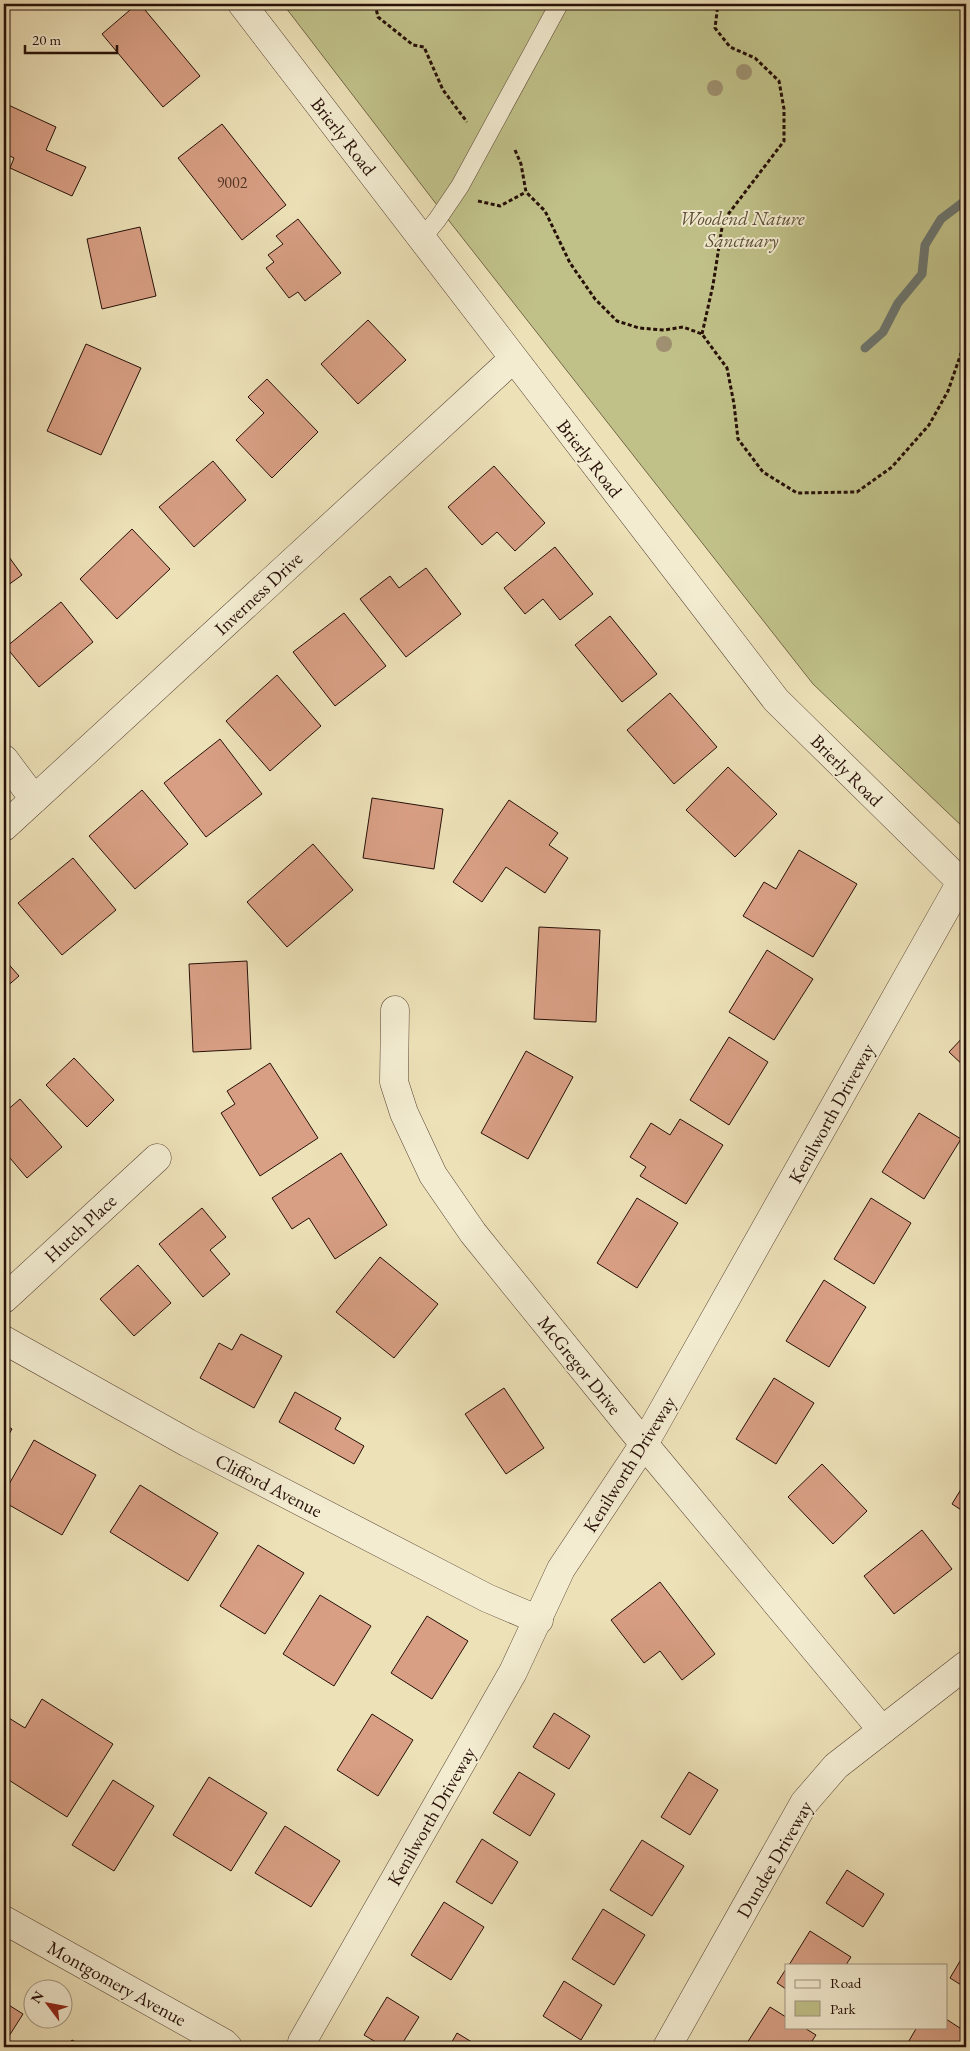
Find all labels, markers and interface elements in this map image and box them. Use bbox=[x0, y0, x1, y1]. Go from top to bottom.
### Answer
scale bar bbox=[25, 22, 118, 54]
text: 20 m bbox=[32, 30, 61, 49]
street label: Brierly Road bbox=[305, 92, 382, 181]
house number: 9002 bbox=[217, 172, 248, 193]
park label: Woodend Nature Sanctuary bbox=[679, 206, 805, 253]
street label: Brierly Road bbox=[551, 414, 628, 503]
street label: Inverness Drive bbox=[209, 546, 308, 641]
street label: Brierly Road bbox=[805, 729, 888, 812]
street label: Kenilworth Driveway bbox=[783, 1038, 881, 1188]
street label: Hutch Place bbox=[39, 1189, 122, 1268]
street label: McGregor Drive bbox=[532, 1311, 627, 1420]
street label: Kenilworth Driveway bbox=[577, 1391, 682, 1537]
street label: Clifford Avenue bbox=[211, 1448, 327, 1523]
street label: Kenilworth Driveway bbox=[381, 1742, 482, 1890]
street label: Dundee Driveway bbox=[731, 1796, 818, 1922]
street label: Montgomery Avenue bbox=[43, 1935, 191, 2032]
legend bbox=[785, 1964, 948, 2028]
text: Road bbox=[830, 1973, 862, 1992]
north arrow bbox=[22, 1978, 72, 2028]
text: N bbox=[26, 1987, 48, 2007]
text: Park bbox=[830, 1999, 857, 2018]

